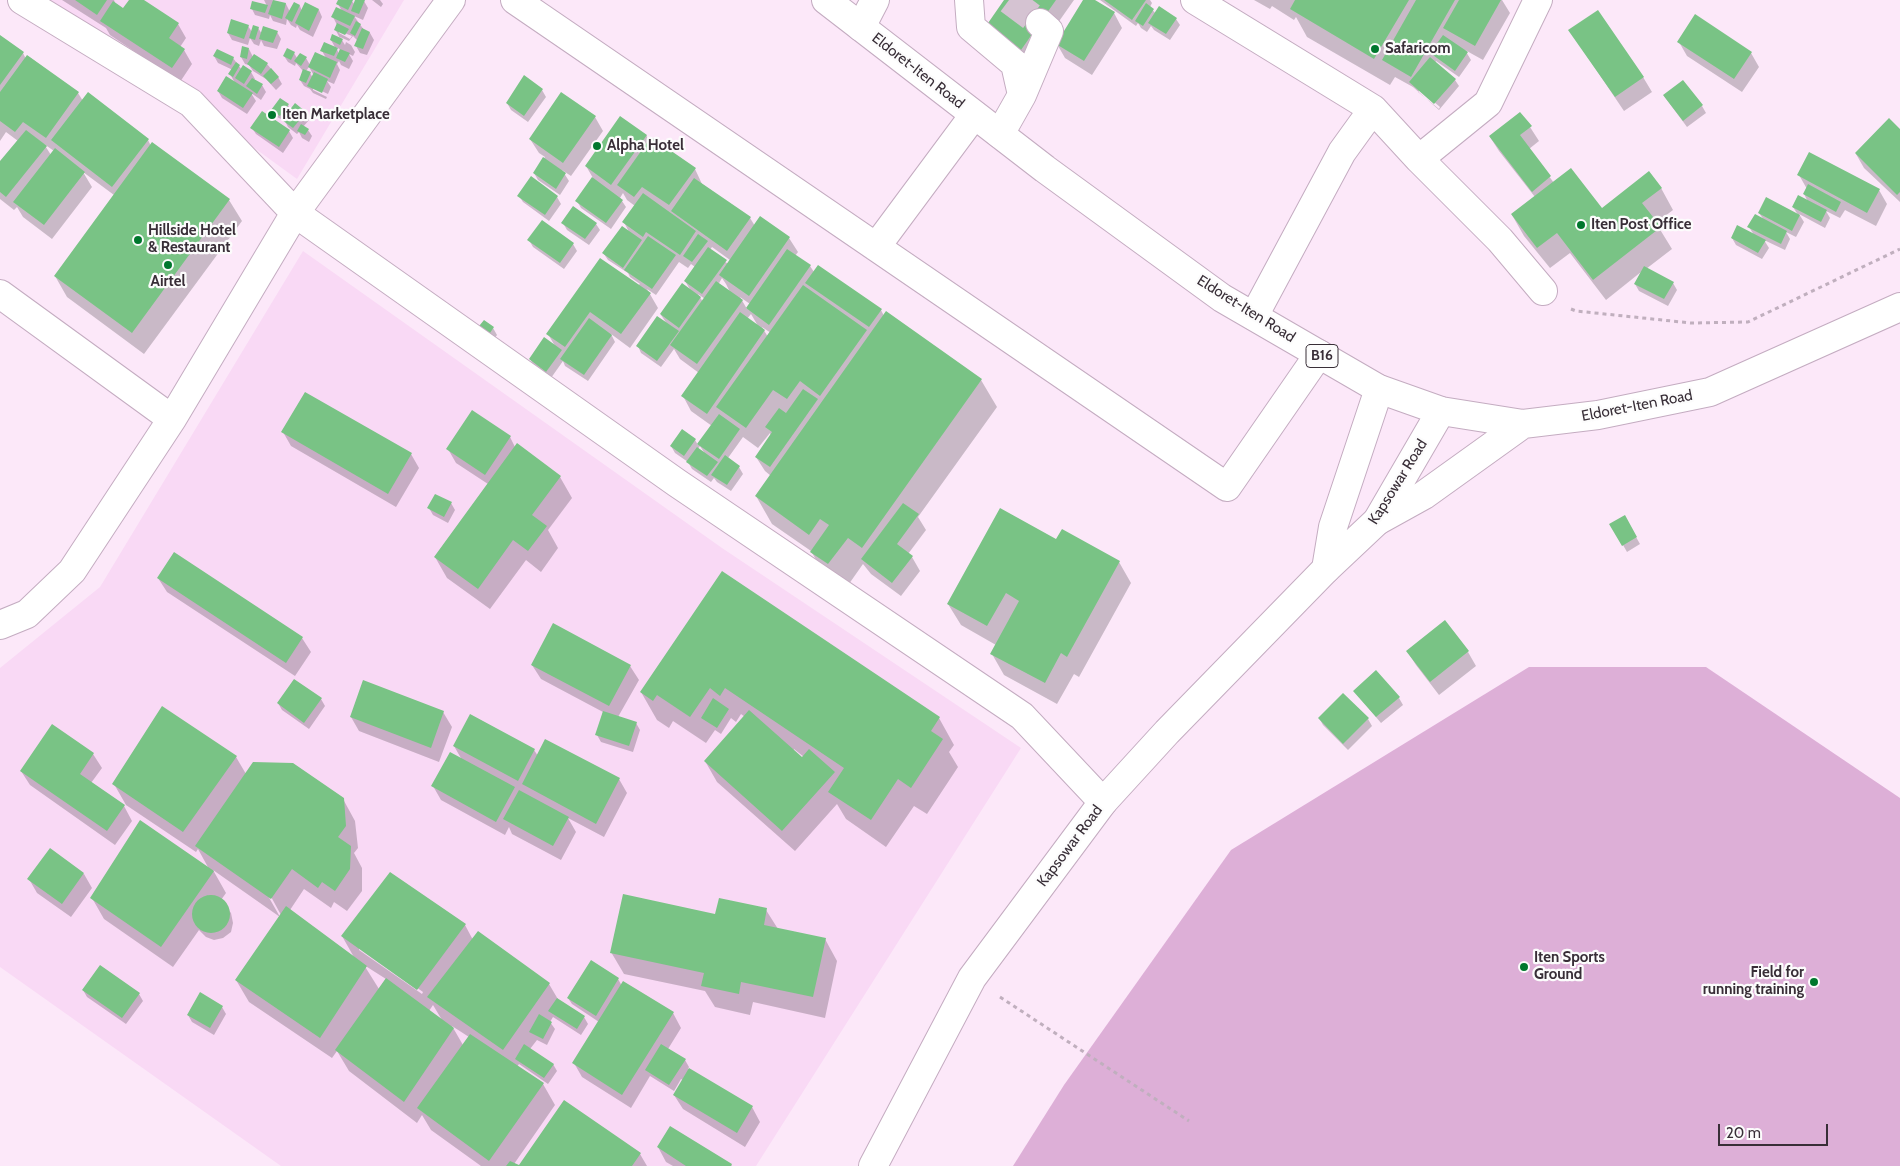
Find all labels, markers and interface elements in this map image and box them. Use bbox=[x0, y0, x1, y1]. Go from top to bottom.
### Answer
street label: Eldoret-Iten Road bbox=[868, 29, 968, 113]
place label: Safaricom bbox=[1385, 40, 1450, 58]
marker: Safaricom bbox=[1369, 43, 1381, 55]
place label: Iten Marketplace bbox=[282, 106, 390, 124]
marker: Iten Marketplace bbox=[266, 109, 278, 121]
place label: Alpha Hotel bbox=[607, 137, 684, 155]
marker: Alpha Hotel bbox=[591, 140, 603, 152]
place label: Iten Post Office bbox=[1591, 216, 1692, 234]
marker: Iten Post Office bbox=[1575, 219, 1587, 231]
place label: Hillside Hotel & Restaurant bbox=[148, 222, 236, 257]
marker: Hillside Hotel & Restaurant bbox=[132, 234, 144, 246]
marker: Airtel bbox=[162, 259, 174, 271]
street label: Eldoret-Iten Road bbox=[1193, 272, 1299, 346]
place label: Airtel bbox=[151, 273, 185, 291]
road number: B16 bbox=[1306, 344, 1338, 368]
street label: Eldoret-Iten Road bbox=[1580, 386, 1694, 426]
street label: Kapsowar Road bbox=[1365, 436, 1431, 528]
street label: Kapsowar Road bbox=[1034, 802, 1106, 890]
place label: Iten Sports Ground bbox=[1534, 949, 1605, 984]
marker: Iten Sports Ground bbox=[1518, 961, 1530, 973]
place label: Field for running training bbox=[1703, 964, 1804, 999]
marker: Field for running training bbox=[1808, 976, 1820, 988]
scale bar bbox=[1720, 1114, 1830, 1146]
text: 20 m bbox=[1726, 1124, 1761, 1142]

